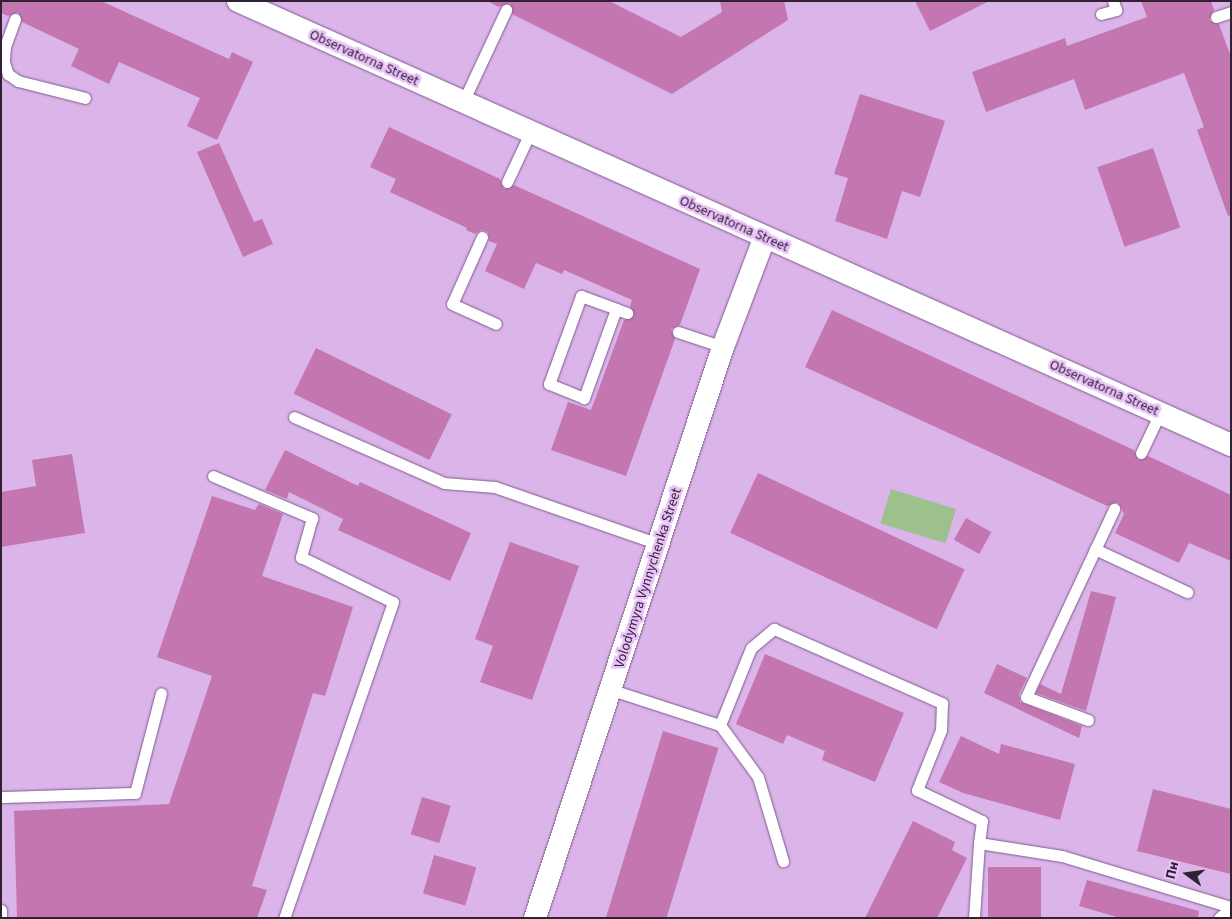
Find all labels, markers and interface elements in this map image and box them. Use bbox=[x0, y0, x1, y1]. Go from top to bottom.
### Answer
street label: Observatorna Street bbox=[307, 26, 421, 90]
street label: Observatorna Street bbox=[677, 192, 791, 256]
street label: Observatorna Street bbox=[1047, 356, 1161, 420]
street label: Volodymyra Vynnychenka Street bbox=[611, 486, 685, 670]
north arrow bbox=[1162, 849, 1212, 899]
text: Пн bbox=[1161, 859, 1184, 881]

